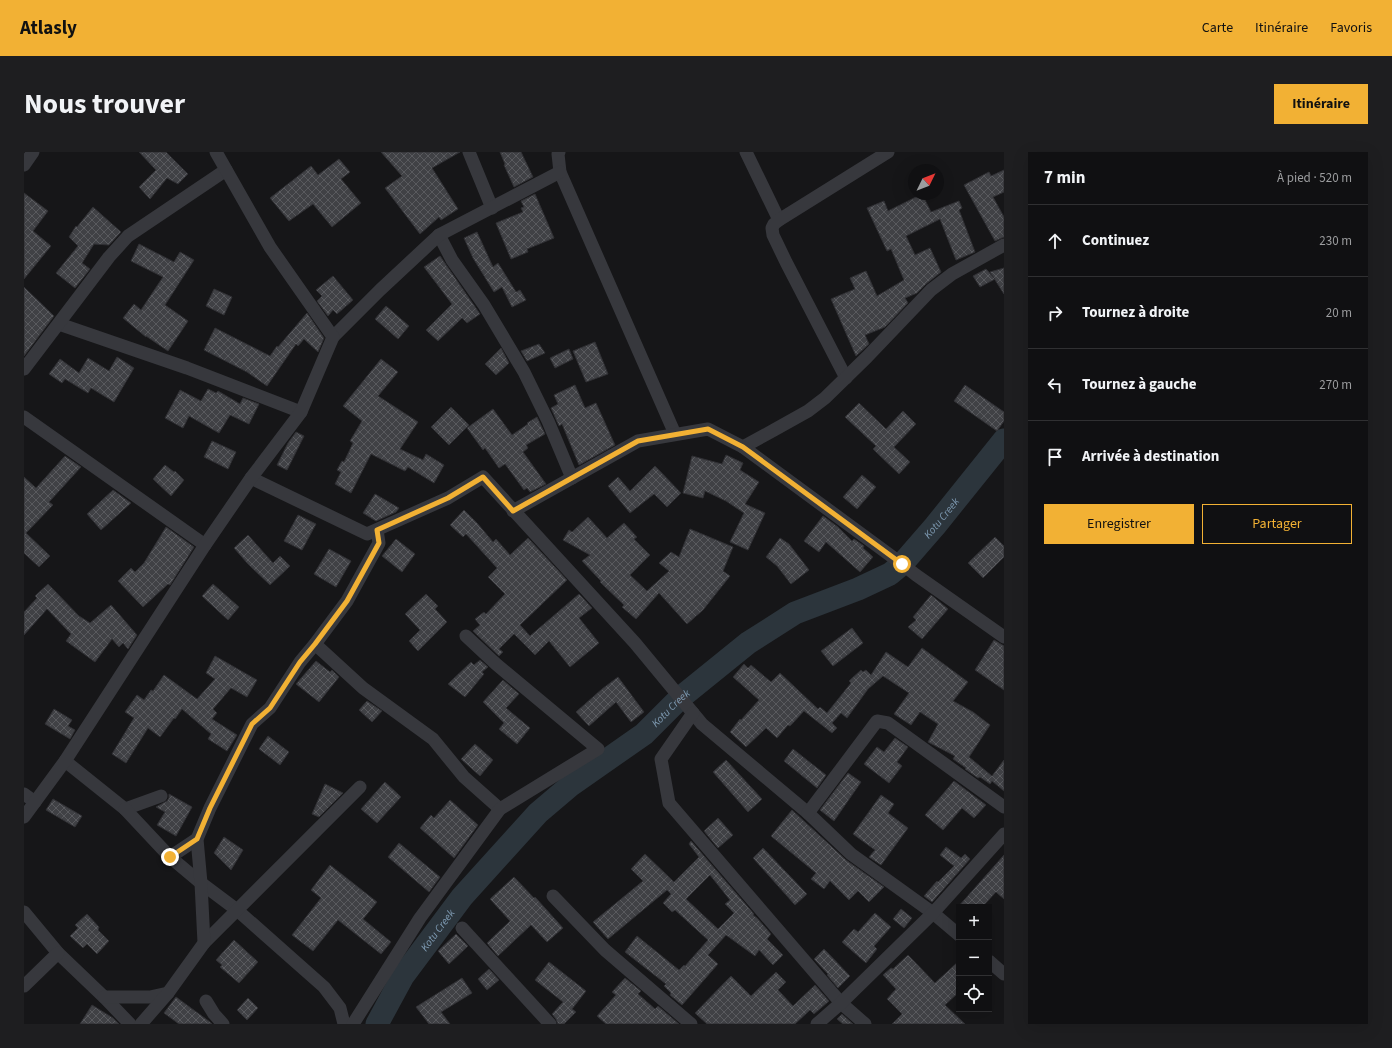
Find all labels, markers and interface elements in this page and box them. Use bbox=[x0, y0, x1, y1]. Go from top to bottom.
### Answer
text: Atlasly bbox=[20, 15, 77, 42]
text: Carte bbox=[1202, 18, 1233, 38]
text: Itinéraire bbox=[1255, 18, 1308, 38]
text: Favoris bbox=[1330, 18, 1372, 38]
text: Nous trouver bbox=[24, 84, 185, 124]
button: Itinéraire bbox=[1274, 84, 1368, 124]
north arrow bbox=[908, 164, 944, 200]
text: 7 min bbox=[1044, 166, 1085, 190]
text: À pied · 520 m bbox=[1277, 169, 1352, 187]
icon: ahead bbox=[1044, 230, 1066, 252]
text: Continuez bbox=[1082, 230, 1149, 251]
text: 230 m bbox=[1319, 232, 1352, 250]
icon: right bbox=[1044, 302, 1066, 324]
text: Tournez à droite bbox=[1082, 302, 1189, 323]
text: 20 m bbox=[1326, 304, 1352, 322]
icon: left bbox=[1044, 374, 1066, 396]
text: Tournez à gauche bbox=[1082, 374, 1197, 395]
text: 270 m bbox=[1319, 376, 1352, 394]
icon: arrive bbox=[1044, 446, 1066, 468]
text: Arrivée à destination bbox=[1082, 446, 1219, 467]
water label: Kotu Creek bbox=[920, 494, 963, 541]
button: Enregistrer bbox=[1044, 504, 1194, 544]
button: Partager bbox=[1202, 504, 1352, 544]
route start bbox=[893, 555, 911, 573]
water label: Kotu Creek bbox=[648, 685, 694, 730]
route end bbox=[161, 848, 179, 866]
map controls bbox=[956, 904, 992, 1012]
button: + bbox=[956, 904, 992, 940]
water label: Kotu Creek bbox=[417, 905, 458, 954]
button: − bbox=[956, 940, 992, 976]
button: locate bbox=[956, 976, 992, 1012]

